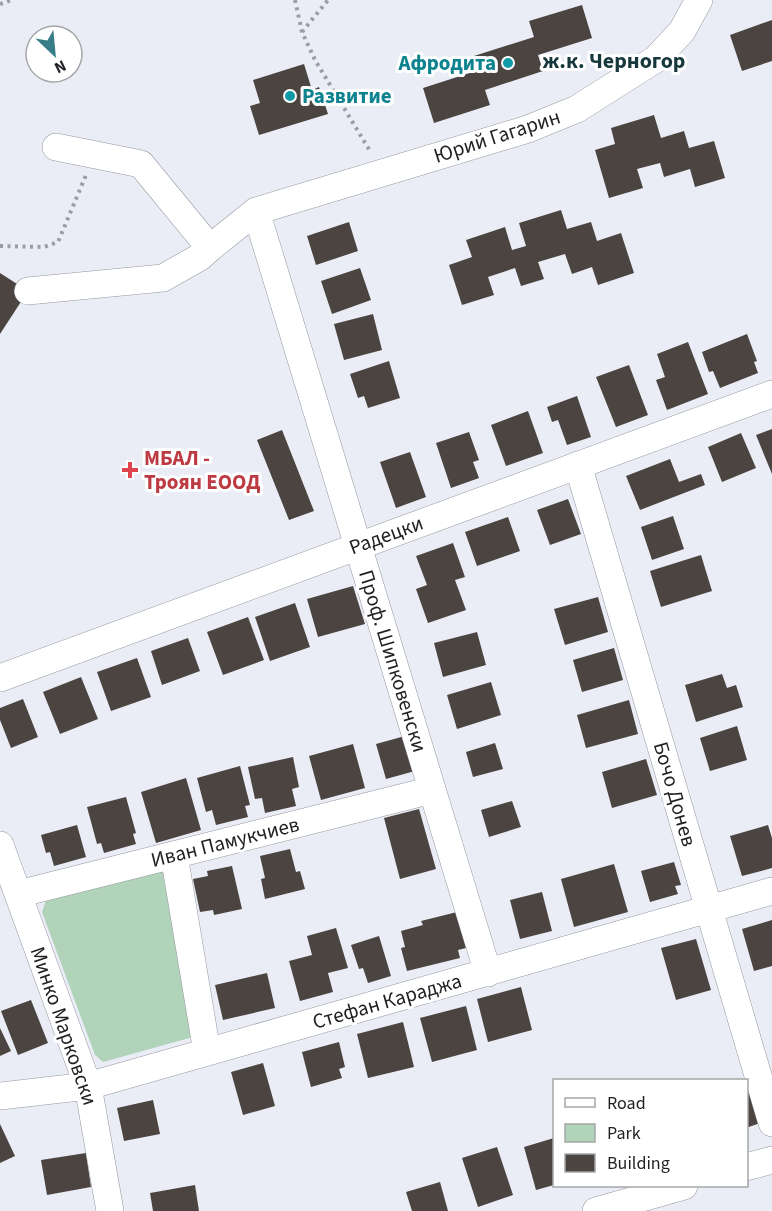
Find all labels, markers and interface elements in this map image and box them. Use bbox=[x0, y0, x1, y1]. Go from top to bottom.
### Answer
north arrow bbox=[24, 24, 84, 84]
district label: ж.к. Черногор bbox=[543, 45, 685, 77]
place label: Афродита bbox=[397, 48, 496, 78]
text: N bbox=[51, 54, 70, 79]
marker: Афродита bbox=[501, 56, 515, 70]
place label: Развитие bbox=[302, 81, 392, 111]
marker: Развитие bbox=[283, 89, 297, 103]
street label: Юрий Гагарин bbox=[430, 101, 564, 171]
place label: МБАЛ - Троян ЕООД bbox=[144, 443, 260, 497]
marker: МБАЛ - Троян ЕООД bbox=[121, 461, 139, 479]
street label: Радецки bbox=[345, 508, 427, 562]
street label: Проф. Шипковенски bbox=[351, 566, 435, 756]
street label: Бочо Донев bbox=[646, 738, 704, 850]
street label: Иван Памукчиев bbox=[148, 809, 302, 875]
street label: Минко Марковски bbox=[23, 943, 105, 1109]
street label: Стефан Караджа bbox=[309, 965, 465, 1037]
legend bbox=[553, 1079, 748, 1187]
text: Road bbox=[607, 1091, 646, 1116]
text: Park bbox=[607, 1121, 641, 1146]
text: Building bbox=[607, 1151, 670, 1176]

